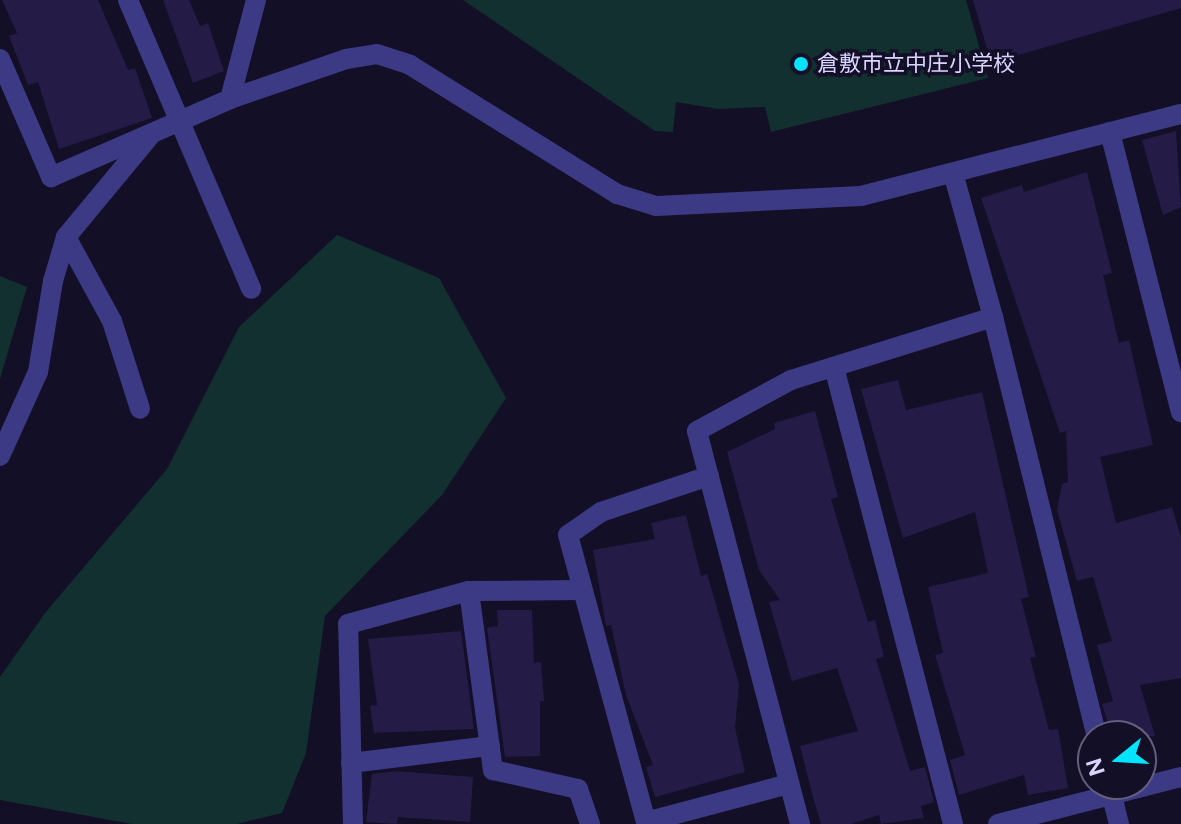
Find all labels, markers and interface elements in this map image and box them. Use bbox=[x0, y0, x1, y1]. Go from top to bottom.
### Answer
place label: 倉敷市立中庄小学校 bbox=[817, 51, 1015, 77]
marker: 倉敷市立中庄小学校 bbox=[792, 55, 810, 73]
north arrow bbox=[1077, 720, 1157, 800]
text: N bbox=[1080, 755, 1111, 779]

